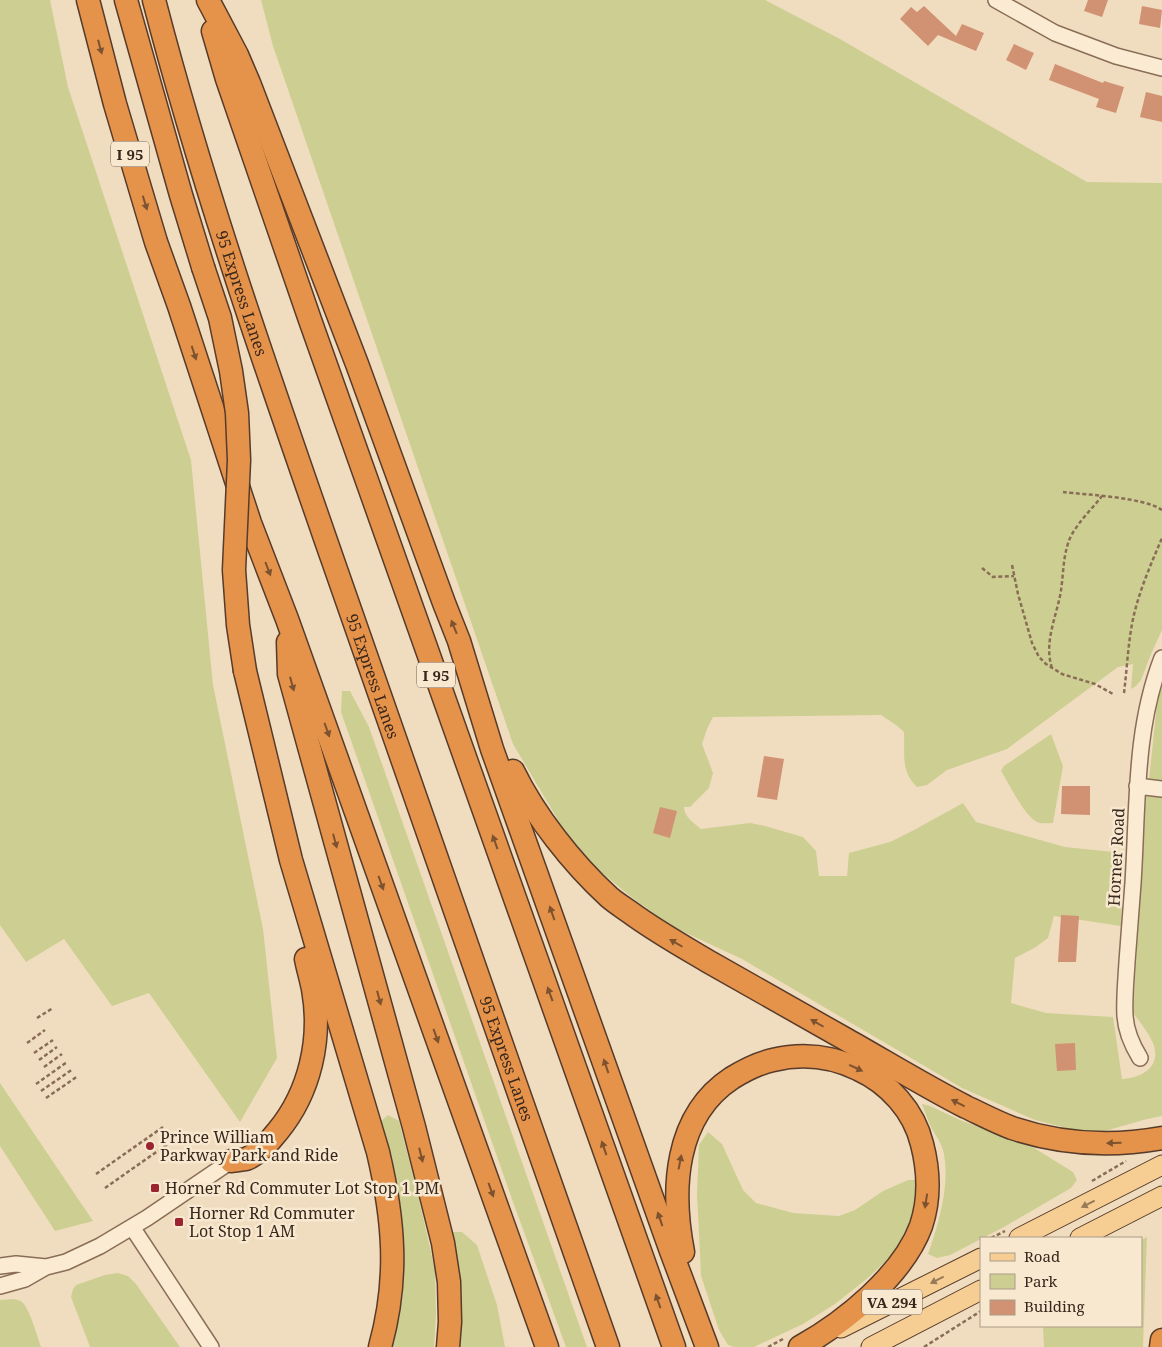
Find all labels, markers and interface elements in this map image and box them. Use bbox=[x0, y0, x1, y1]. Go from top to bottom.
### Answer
one-way arrow bbox=[96, 40, 104, 55]
road number: I 95 bbox=[111, 142, 149, 166]
one-way arrow bbox=[141, 196, 149, 211]
street label: 95 Express Lanes bbox=[211, 228, 273, 359]
one-way arrow bbox=[191, 345, 199, 360]
one-way arrow bbox=[264, 562, 272, 577]
street label: 95 Express Lanes bbox=[341, 611, 405, 742]
one-way arrow bbox=[449, 620, 457, 634]
road number: I 95 bbox=[417, 662, 455, 688]
one-way arrow bbox=[288, 677, 296, 692]
one-way arrow bbox=[324, 723, 331, 738]
street label: Horner Road bbox=[1102, 807, 1130, 907]
one-way arrow bbox=[332, 834, 340, 849]
one-way arrow bbox=[491, 834, 498, 849]
one-way arrow bbox=[378, 876, 385, 891]
one-way arrow bbox=[547, 905, 555, 920]
one-way arrow bbox=[669, 938, 682, 947]
one-way arrow bbox=[546, 987, 553, 1002]
one-way arrow bbox=[375, 990, 383, 1005]
street label: 95 Express Lanes bbox=[474, 993, 539, 1124]
one-way arrow bbox=[809, 1019, 824, 1027]
one-way arrow bbox=[433, 1029, 440, 1044]
one-way arrow bbox=[602, 1058, 610, 1073]
one-way arrow bbox=[849, 1064, 863, 1072]
one-way arrow bbox=[951, 1099, 965, 1107]
place label: Prince William Parkway Park and Ride bbox=[160, 1126, 338, 1166]
one-way arrow bbox=[1105, 1139, 1121, 1147]
marker: Prince William Parkway Park and Ride bbox=[144, 1140, 156, 1152]
one-way arrow bbox=[600, 1140, 607, 1155]
one-way arrow bbox=[417, 1147, 425, 1162]
one-way arrow bbox=[677, 1154, 685, 1170]
place label: Horner Rd Commuter Lot Stop 1 PM bbox=[165, 1177, 439, 1199]
marker: Horner Rd Commuter Lot Stop 1 PM bbox=[149, 1182, 161, 1194]
one-way arrow bbox=[488, 1182, 495, 1197]
one-way arrow bbox=[922, 1193, 930, 1209]
one-way arrow bbox=[1080, 1200, 1095, 1208]
place label: Horner Rd Commuter Lot Stop 1 AM bbox=[189, 1202, 355, 1242]
one-way arrow bbox=[656, 1212, 663, 1227]
marker: Horner Rd Commuter Lot Stop 1 AM bbox=[173, 1216, 185, 1228]
legend bbox=[980, 1237, 1142, 1327]
text: Road bbox=[1024, 1246, 1060, 1266]
text: Park bbox=[1024, 1271, 1058, 1291]
one-way arrow bbox=[930, 1276, 944, 1284]
road number: VA 294 bbox=[862, 1290, 922, 1314]
one-way arrow bbox=[654, 1293, 662, 1308]
text: Building bbox=[1024, 1296, 1085, 1316]

